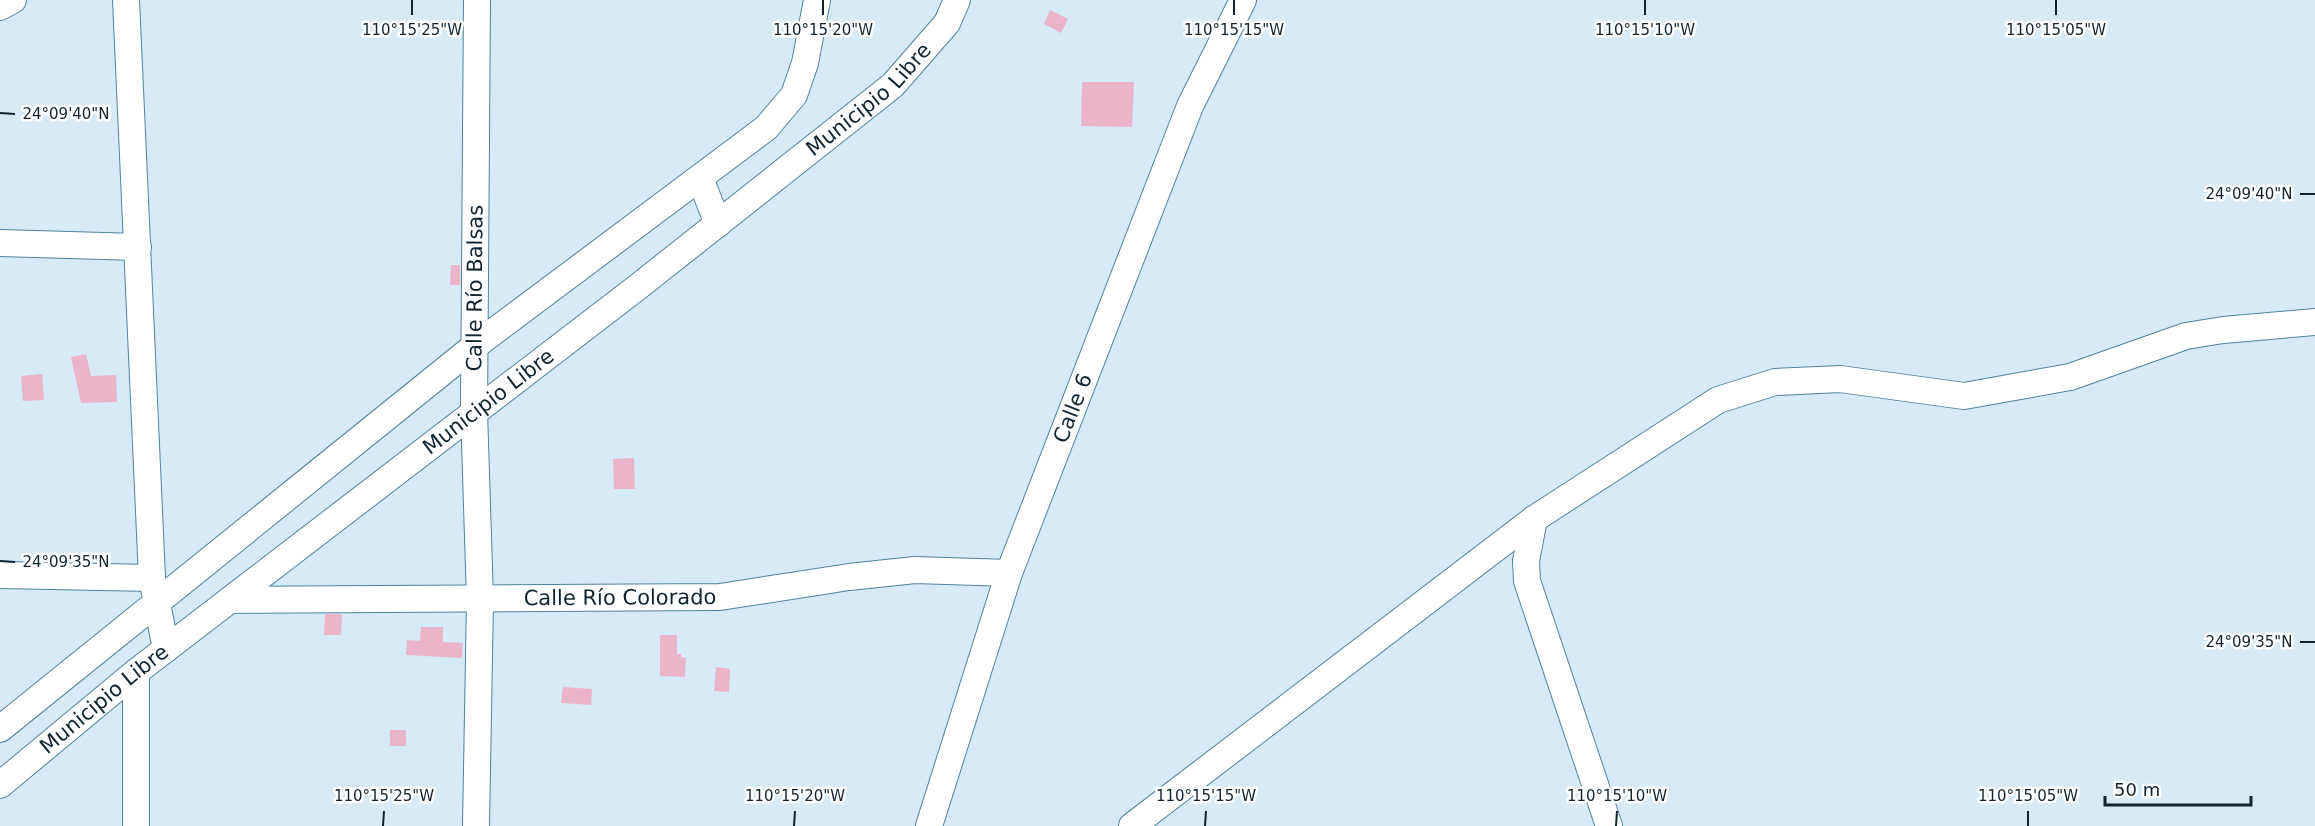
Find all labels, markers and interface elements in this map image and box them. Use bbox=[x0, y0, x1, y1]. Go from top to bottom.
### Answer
text: 110°15'25"W bbox=[362, 21, 462, 39]
text: 110°15'20"W bbox=[773, 21, 873, 39]
text: 110°15'15"W bbox=[1184, 21, 1284, 39]
text: 110°15'10"W bbox=[1595, 21, 1695, 39]
text: 110°15'05"W bbox=[2006, 21, 2106, 39]
street label: Municipio Libre bbox=[802, 38, 936, 161]
text: 24°09'40"N bbox=[22, 105, 110, 123]
text: 24°09'40"N bbox=[2205, 185, 2293, 203]
street label: Calle Río Balsas bbox=[462, 205, 488, 372]
street label: Municipio Libre bbox=[418, 344, 559, 459]
street label: Calle 6 bbox=[1049, 370, 1097, 446]
text: 24°09'35"N bbox=[22, 553, 110, 571]
street label: Calle Río Colorado bbox=[524, 585, 716, 610]
text: 24°09'35"N bbox=[2205, 633, 2293, 651]
street label: Municipio Libre bbox=[35, 640, 173, 759]
scale bar bbox=[2105, 769, 2250, 807]
text: 50 m bbox=[2114, 779, 2160, 800]
text: 110°15'25"W bbox=[334, 787, 434, 805]
text: 110°15'20"W bbox=[745, 787, 845, 805]
text: 110°15'15"W bbox=[1156, 787, 1256, 805]
text: 110°15'10"W bbox=[1567, 787, 1667, 805]
text: 110°15'05"W bbox=[1978, 787, 2078, 805]

